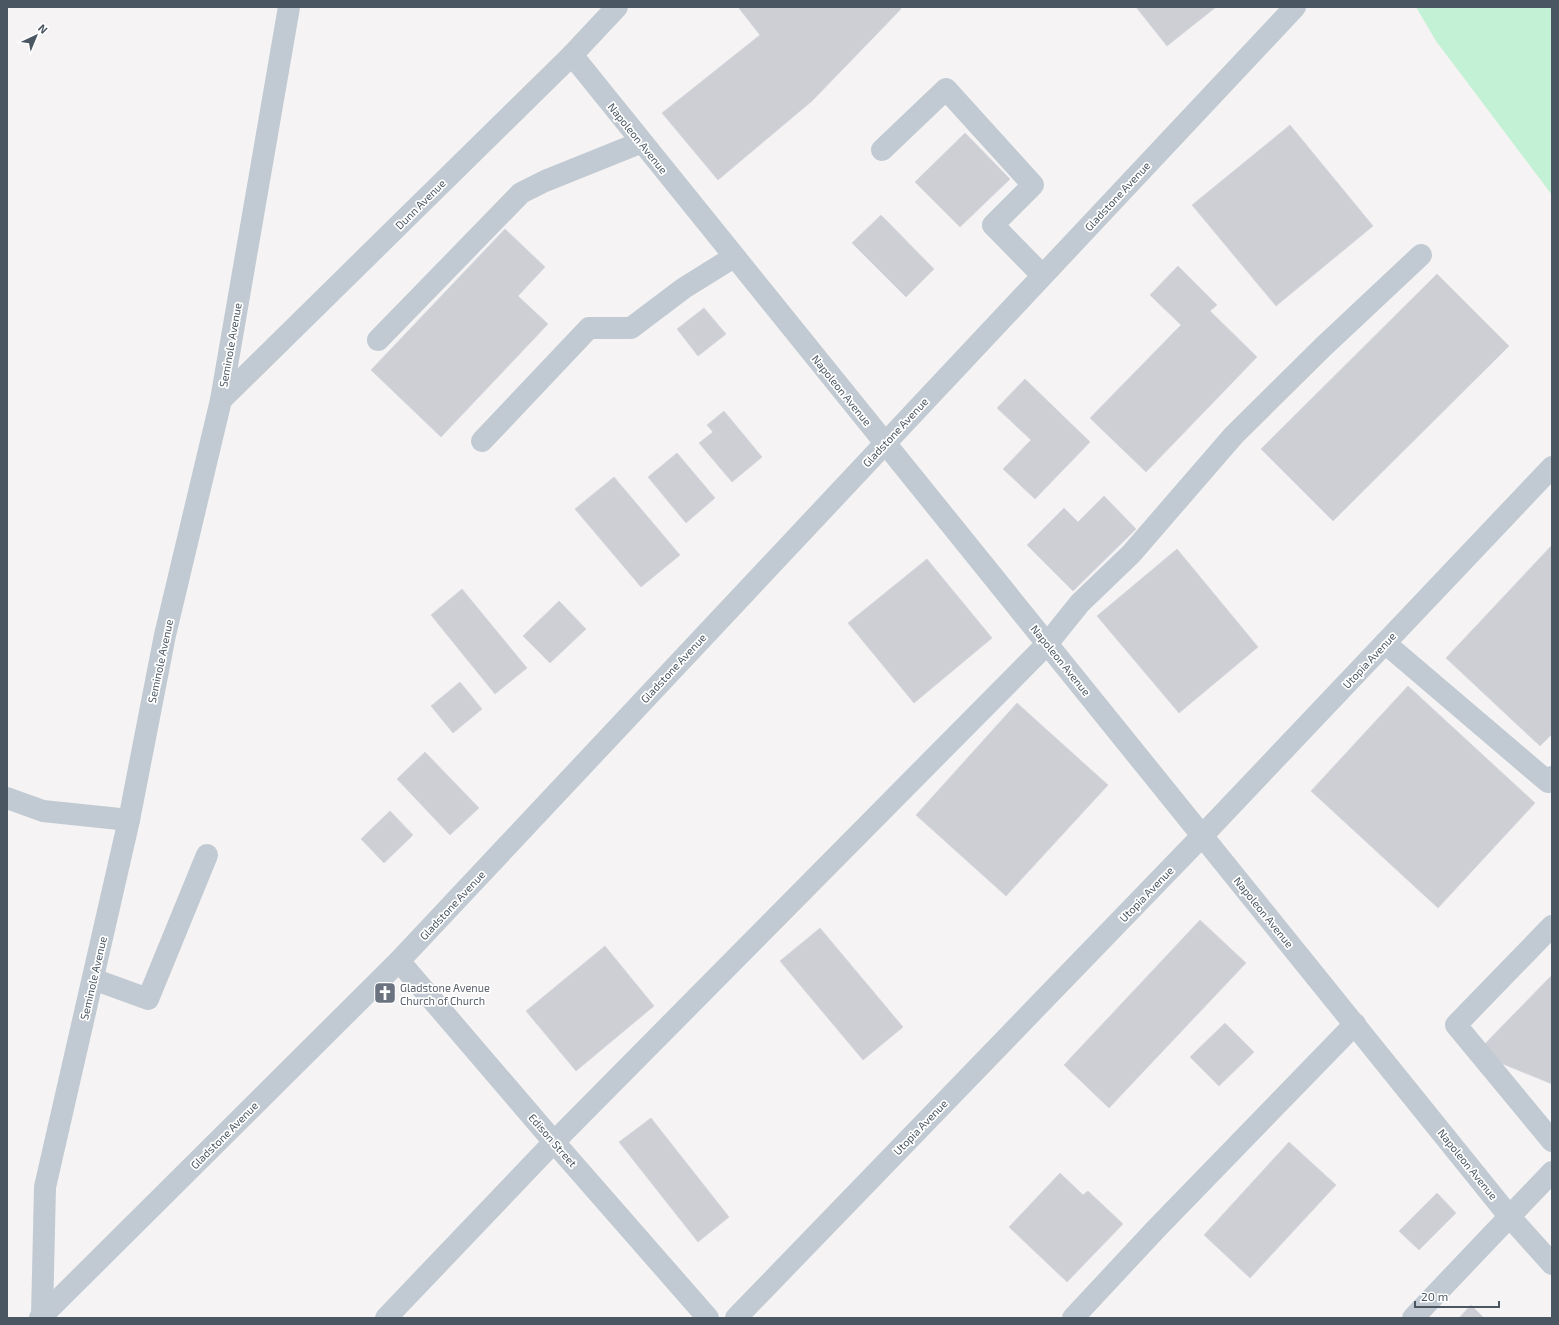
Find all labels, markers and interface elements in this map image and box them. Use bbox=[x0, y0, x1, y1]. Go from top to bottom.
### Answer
north arrow bbox=[16, 16, 56, 56]
text: N bbox=[36, 21, 51, 36]
street label: Napoleon Avenue bbox=[605, 100, 671, 176]
street label: Gladstone Avenue bbox=[1082, 159, 1152, 233]
street label: Dunn Avenue bbox=[392, 176, 448, 232]
street label: Seminole Avenue bbox=[216, 302, 244, 388]
street label: Napoleon Avenue bbox=[809, 352, 875, 428]
street label: Gladstone Avenue bbox=[860, 395, 930, 469]
street label: Seminole Avenue bbox=[145, 618, 175, 704]
street label: Napoleon Avenue bbox=[1028, 622, 1094, 698]
street label: Utopia Avenue bbox=[1340, 629, 1398, 691]
street label: Gladstone Avenue bbox=[638, 631, 708, 705]
street label: Utopia Avenue bbox=[1116, 864, 1176, 924]
street label: Gladstone Avenue bbox=[417, 868, 487, 942]
street label: Napoleon Avenue bbox=[1231, 874, 1297, 950]
street label: Seminole Avenue bbox=[77, 935, 109, 1021]
church icon: Gladstone Avenue Church of Church bbox=[372, 980, 398, 1006]
place label: Gladstone Avenue Church of Church bbox=[400, 981, 490, 1007]
street label: Utopia Avenue bbox=[890, 1097, 950, 1157]
street label: Gladstone Avenue bbox=[188, 1099, 260, 1171]
street label: Edison Street bbox=[526, 1111, 580, 1169]
street label: Napoleon Avenue bbox=[1435, 1126, 1501, 1202]
scale bar bbox=[1415, 1283, 1499, 1309]
text: 20 m bbox=[1421, 1289, 1448, 1303]

